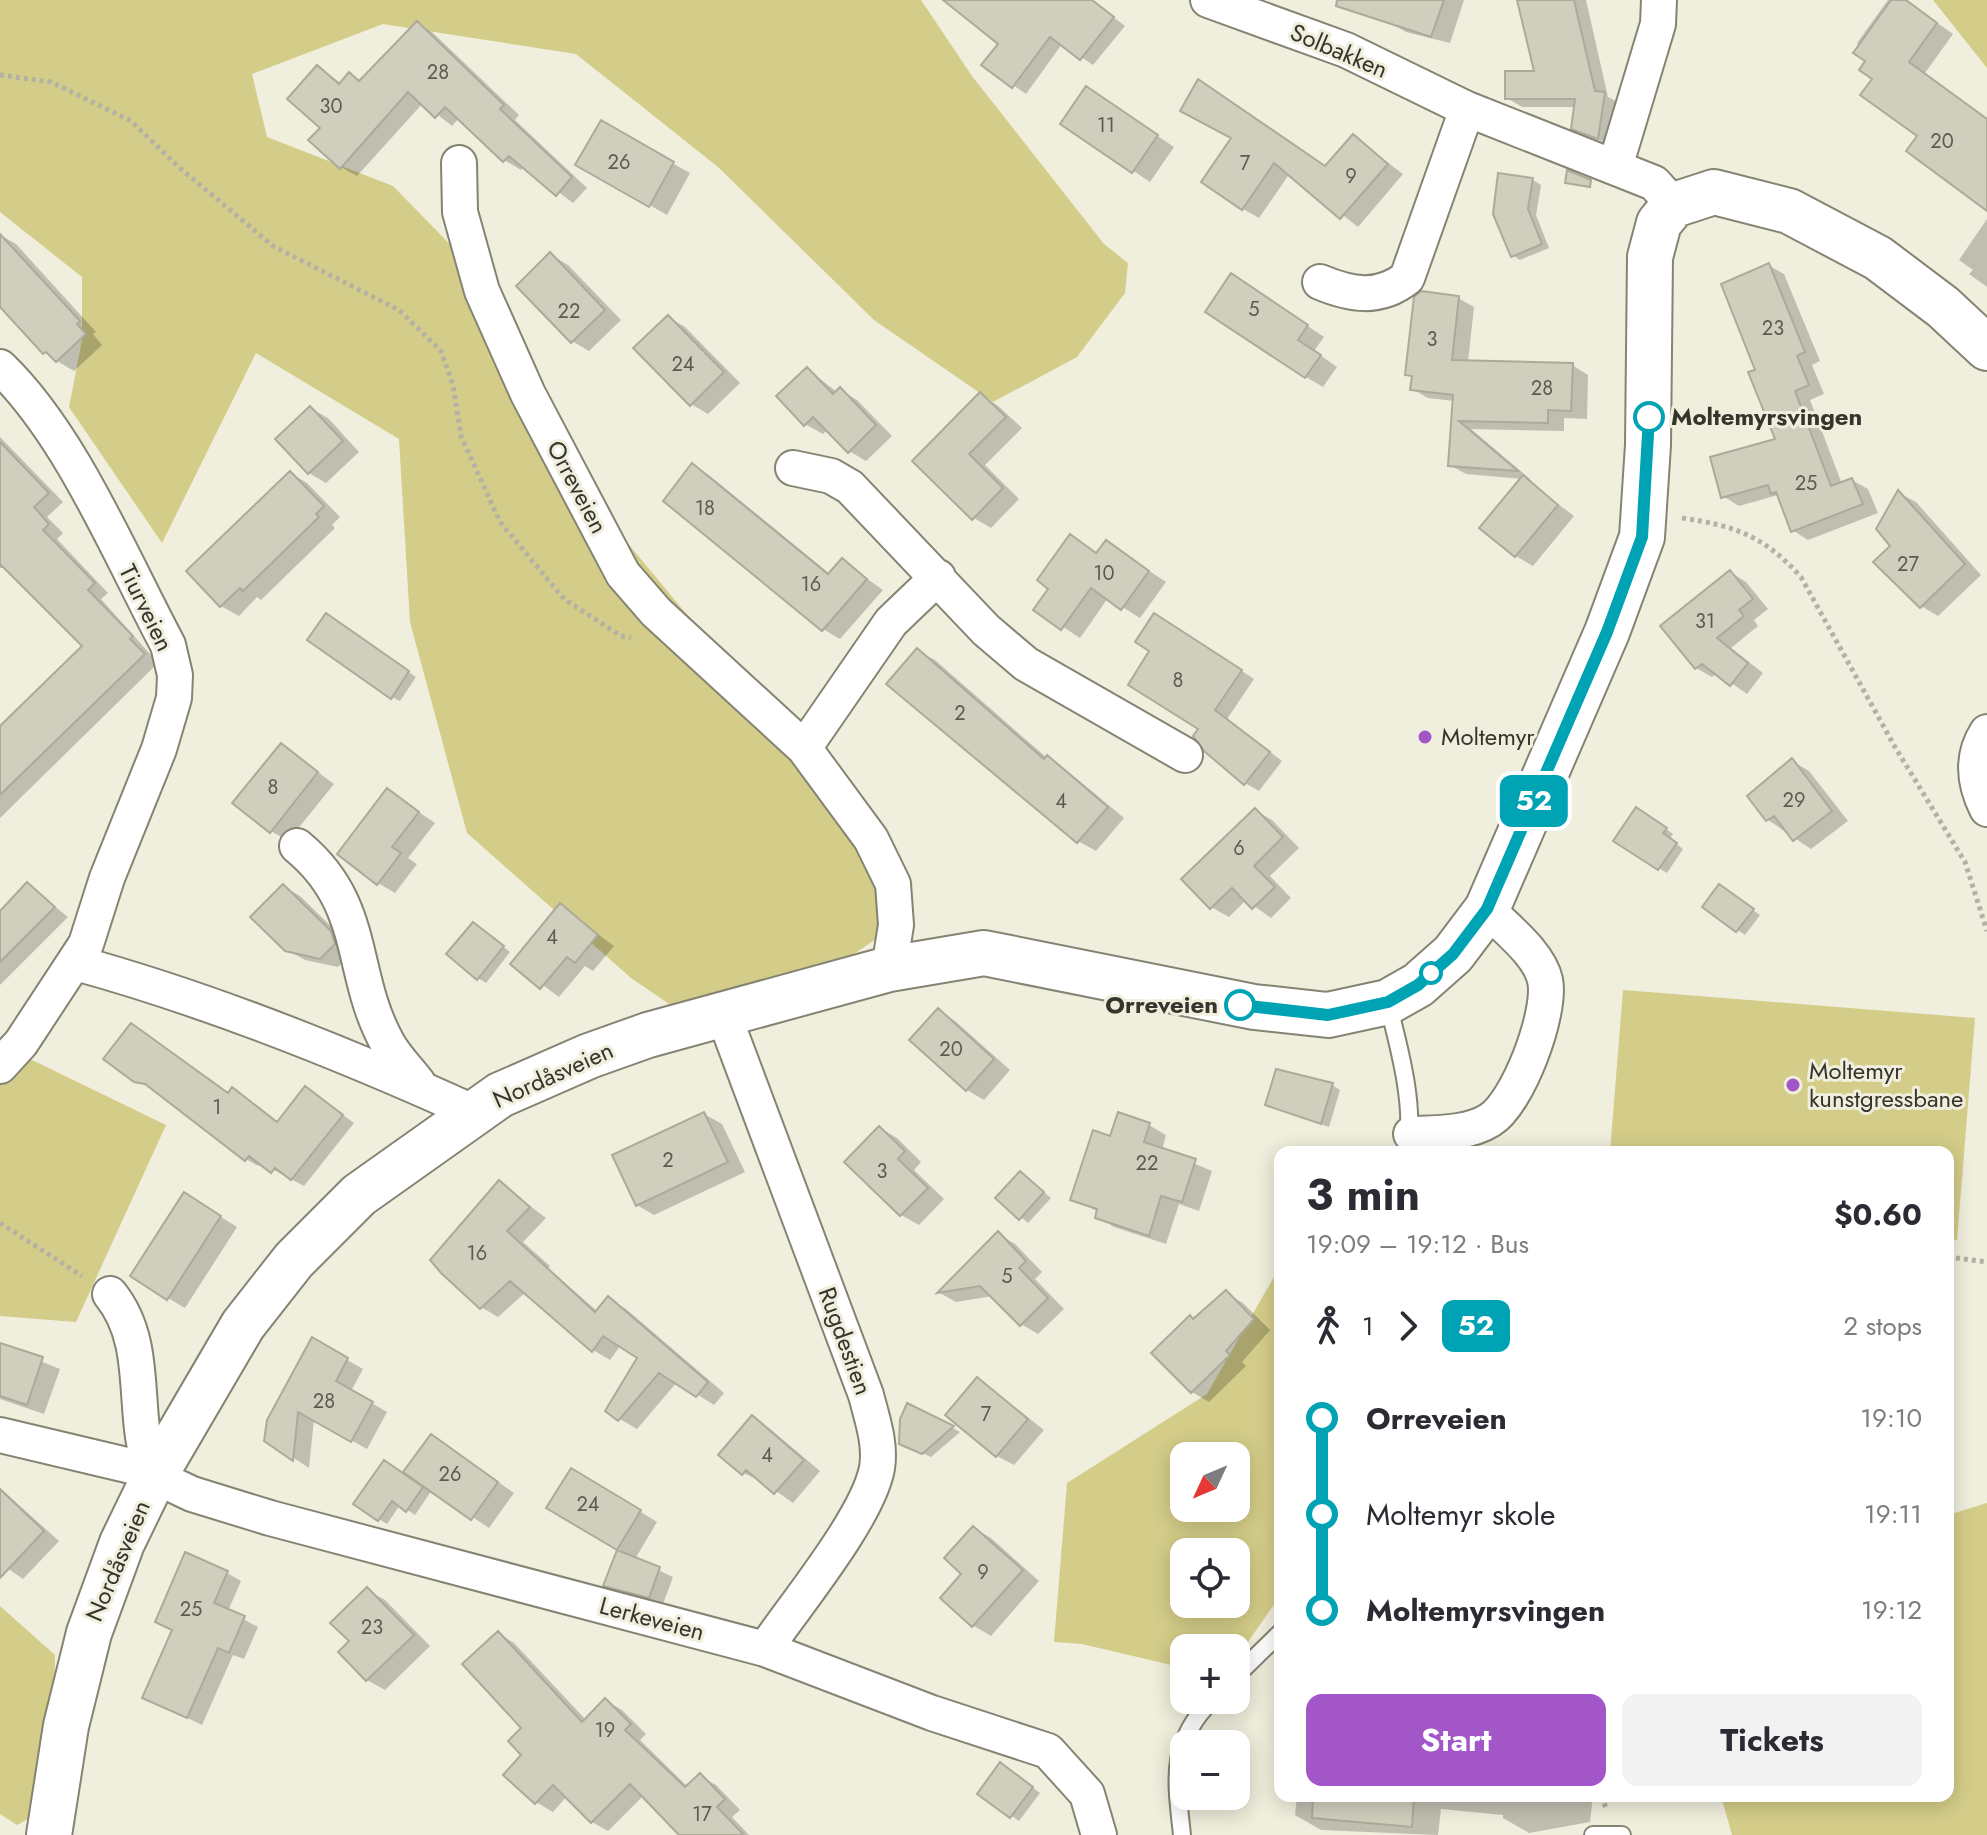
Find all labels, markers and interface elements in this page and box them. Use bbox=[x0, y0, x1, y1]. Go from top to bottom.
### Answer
street label: Solbakken bbox=[1285, 14, 1393, 87]
house number: 28 bbox=[427, 58, 449, 87]
house number: 30 bbox=[320, 92, 342, 121]
house number: 11 bbox=[1097, 111, 1115, 140]
house number: 20 bbox=[1930, 127, 1954, 156]
house number: 26 bbox=[608, 148, 630, 177]
house number: 7 bbox=[1240, 149, 1251, 178]
house number: 9 bbox=[1345, 162, 1357, 191]
house number: 5 bbox=[1248, 295, 1260, 324]
house number: 22 bbox=[558, 297, 580, 326]
house number: 23 bbox=[1762, 314, 1784, 343]
house number: 3 bbox=[1427, 325, 1438, 354]
house number: 24 bbox=[671, 350, 695, 379]
house number: 28 bbox=[1531, 374, 1553, 403]
place label: Moltemyrsvingen bbox=[1671, 399, 1862, 434]
marker: Moltemyrsvingen bbox=[1634, 402, 1664, 432]
street label: Orreveien bbox=[538, 434, 617, 539]
house number: 25 bbox=[1795, 469, 1817, 498]
house number: 18 bbox=[695, 494, 715, 523]
house number: 27 bbox=[1897, 550, 1919, 579]
street label: Tiurveien bbox=[110, 558, 183, 657]
house number: 10 bbox=[1094, 559, 1115, 588]
house number: 16 bbox=[801, 570, 821, 599]
house number: 31 bbox=[1695, 607, 1715, 636]
house number: 8 bbox=[1173, 666, 1183, 695]
house number: 2 bbox=[954, 699, 966, 728]
place label: Moltemyr bbox=[1441, 719, 1535, 754]
marker: Moltemyr bbox=[1416, 728, 1434, 746]
house number: 8 bbox=[268, 773, 278, 802]
line badge: 52 bbox=[1498, 775, 1570, 827]
text: 52 bbox=[1516, 780, 1552, 821]
house number: 29 bbox=[1783, 786, 1805, 815]
house number: 4 bbox=[1055, 787, 1067, 816]
house number: 6 bbox=[1233, 834, 1245, 863]
house number: 4 bbox=[546, 923, 558, 952]
unlabelled marker bbox=[1420, 962, 1442, 984]
place label: Orreveien bbox=[1105, 987, 1218, 1022]
marker: Orreveien bbox=[1225, 990, 1255, 1020]
street label: Nordåsveien bbox=[487, 1032, 619, 1117]
house number: 20 bbox=[939, 1035, 963, 1064]
place label: Moltemyr kunstgressbane bbox=[1809, 1053, 1963, 1116]
marker: Moltemyr kunstgressbane bbox=[1784, 1076, 1802, 1094]
house number: 1 bbox=[213, 1093, 222, 1122]
house number: 2 bbox=[662, 1146, 674, 1175]
house number: 22 bbox=[1136, 1149, 1158, 1178]
house number: 3 bbox=[877, 1157, 888, 1186]
text: 3 min bbox=[1306, 1163, 1420, 1227]
text: $0.60 bbox=[1834, 1193, 1922, 1236]
text: 19:09 – 19:12 · Bus bbox=[1306, 1225, 1529, 1263]
house number: 16 bbox=[467, 1239, 487, 1268]
house number: 5 bbox=[1001, 1262, 1013, 1291]
street label: Rugdestien bbox=[810, 1282, 881, 1400]
icon: walk bbox=[1306, 1304, 1350, 1348]
icon: forward bbox=[1386, 1304, 1430, 1348]
text: 52 bbox=[1458, 1305, 1494, 1346]
text: 1 bbox=[1362, 1307, 1374, 1345]
text: 2 stops bbox=[1843, 1307, 1922, 1345]
house number: 28 bbox=[313, 1387, 335, 1416]
text: Orreveien bbox=[1366, 1397, 1507, 1440]
text: 19:10 bbox=[1860, 1399, 1922, 1437]
house number: 7 bbox=[981, 1400, 992, 1429]
house number: 4 bbox=[761, 1441, 773, 1470]
north arrow bbox=[1170, 1442, 1250, 1522]
map controls bbox=[1170, 1442, 1250, 1810]
house number: 26 bbox=[439, 1460, 461, 1489]
house number: 24 bbox=[576, 1490, 600, 1519]
text: Moltemyr skole bbox=[1366, 1493, 1556, 1536]
street label: Nordåsveien bbox=[76, 1495, 159, 1627]
text: 19:11 bbox=[1864, 1495, 1922, 1533]
button: locate bbox=[1170, 1538, 1250, 1618]
house number: 9 bbox=[977, 1558, 989, 1587]
street label: Lerkeveien bbox=[596, 1588, 709, 1649]
text: Moltemyrsvingen bbox=[1366, 1589, 1605, 1632]
text: 19:12 bbox=[1861, 1591, 1922, 1629]
house number: 25 bbox=[180, 1595, 202, 1624]
house number: 23 bbox=[361, 1613, 383, 1642]
button: + bbox=[1170, 1634, 1250, 1714]
button: Start bbox=[1306, 1694, 1606, 1786]
button: Tickets bbox=[1622, 1694, 1922, 1786]
house number: 19 bbox=[595, 1716, 615, 1745]
button: − bbox=[1170, 1730, 1250, 1810]
house number: 17 bbox=[692, 1800, 712, 1829]

